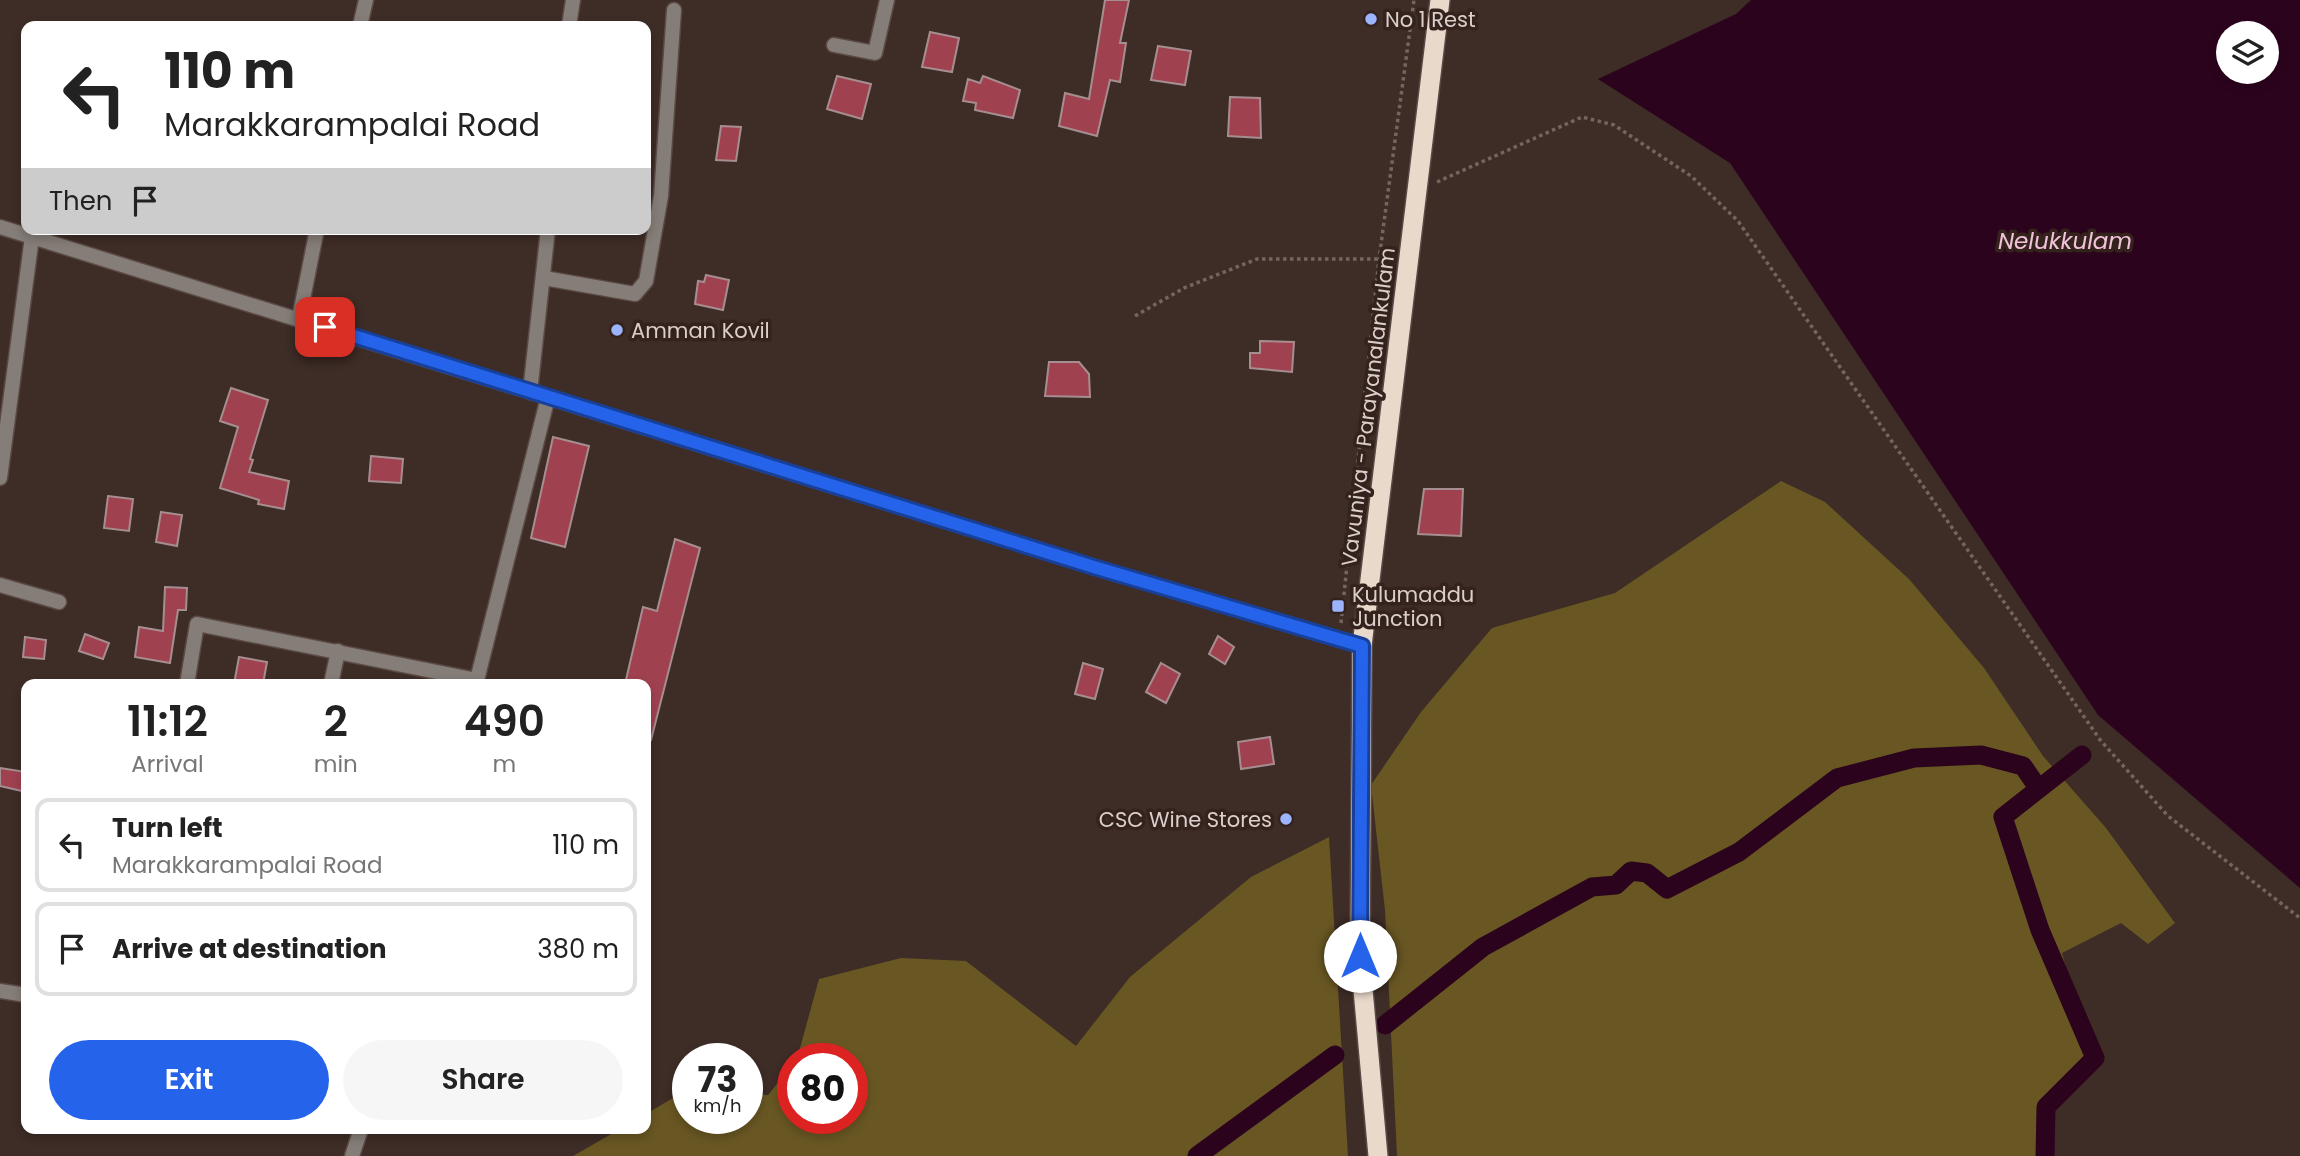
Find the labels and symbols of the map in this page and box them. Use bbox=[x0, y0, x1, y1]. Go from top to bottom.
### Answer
place label: No 1 Rest bbox=[1385, 5, 1476, 34]
marker: No 1 Rest bbox=[1363, 11, 1379, 27]
water label: Nelukkulam bbox=[1998, 225, 2132, 257]
street label: Vavuniya - Parayanalankulam bbox=[1334, 246, 1402, 568]
pin bbox=[295, 297, 355, 357]
place label: Amman Kovil bbox=[631, 316, 770, 345]
marker: Amman Kovil bbox=[609, 322, 625, 338]
place label: Kulumaddu Junction bbox=[1352, 580, 1474, 633]
marker: Kulumaddu Junction bbox=[1330, 598, 1346, 614]
place label: CSC Wine Stores bbox=[1099, 805, 1272, 834]
marker: CSC Wine Stores bbox=[1278, 811, 1294, 827]
position arrow bbox=[1323, 919, 1397, 993]
speed limit sign: 80 bbox=[777, 1043, 868, 1134]

